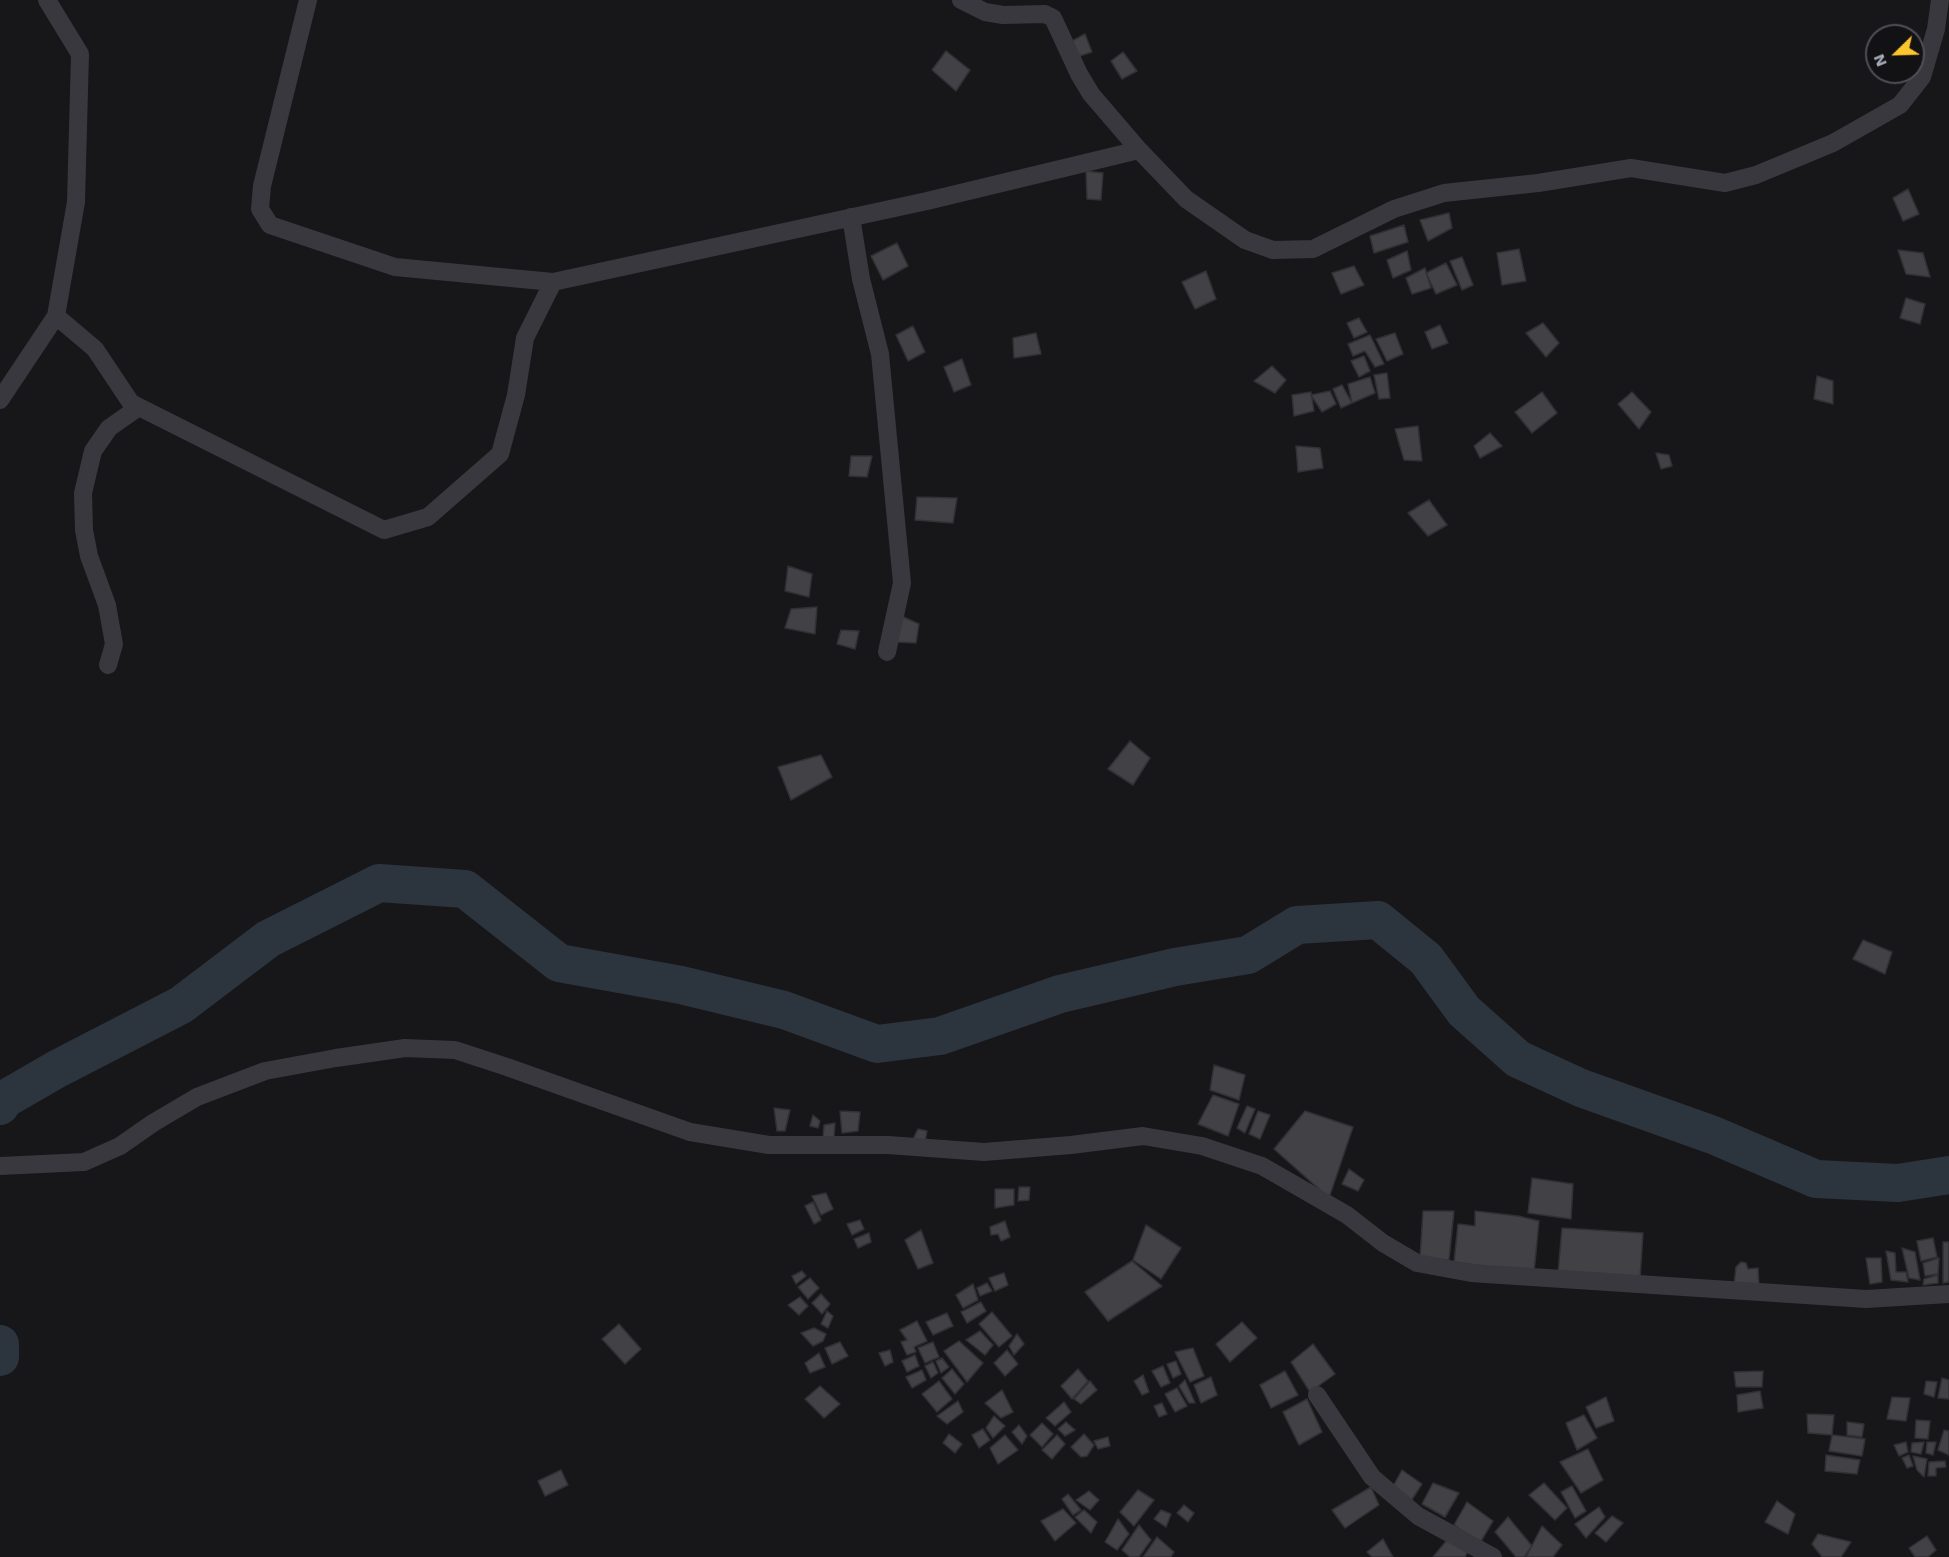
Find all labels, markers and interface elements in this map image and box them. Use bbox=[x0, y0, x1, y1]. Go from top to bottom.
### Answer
north arrow bbox=[1865, 24, 1925, 84]
text: N bbox=[1869, 51, 1891, 70]

